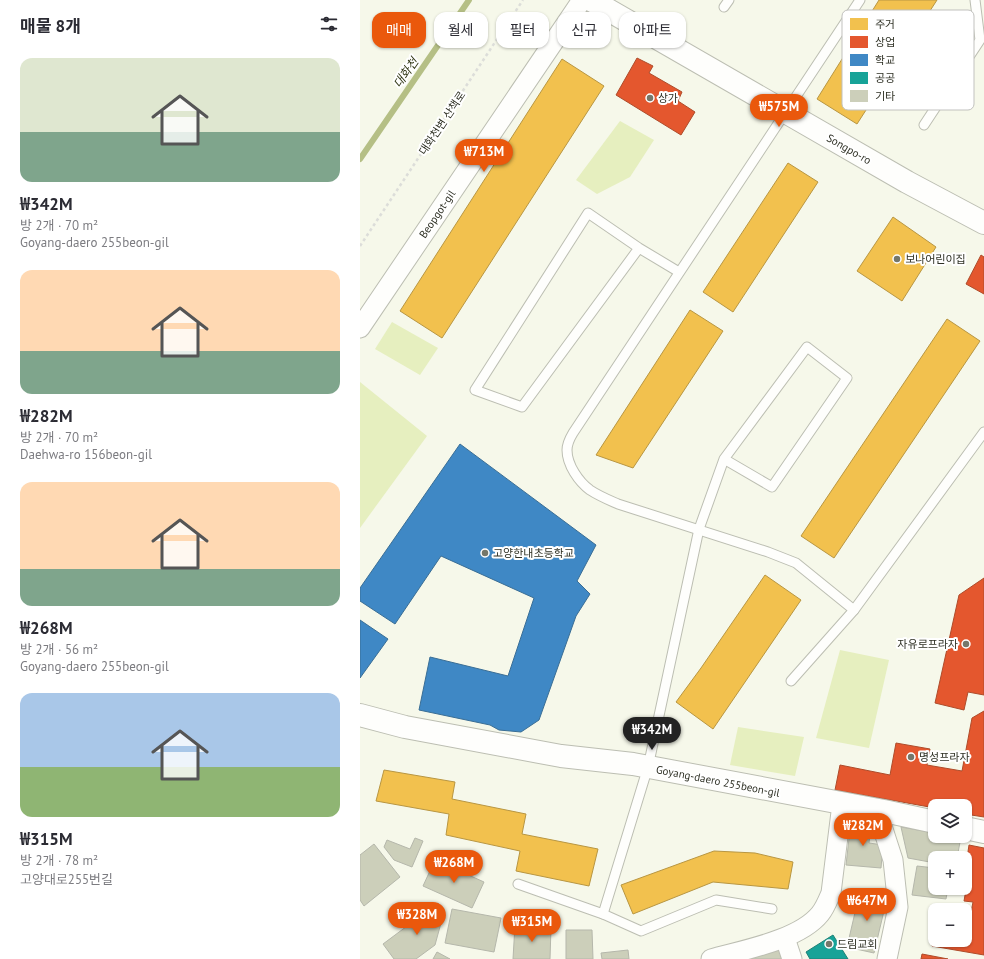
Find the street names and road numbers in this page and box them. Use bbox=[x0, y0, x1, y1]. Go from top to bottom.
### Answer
street label: 대화천변 산책로 bbox=[416, 89, 468, 157]
street label: Songpo-ro bbox=[824, 131, 874, 167]
street label: Beopgot-gil bbox=[416, 187, 459, 241]
street label: Goyang-daero 255beon-gil bbox=[655, 762, 782, 800]

